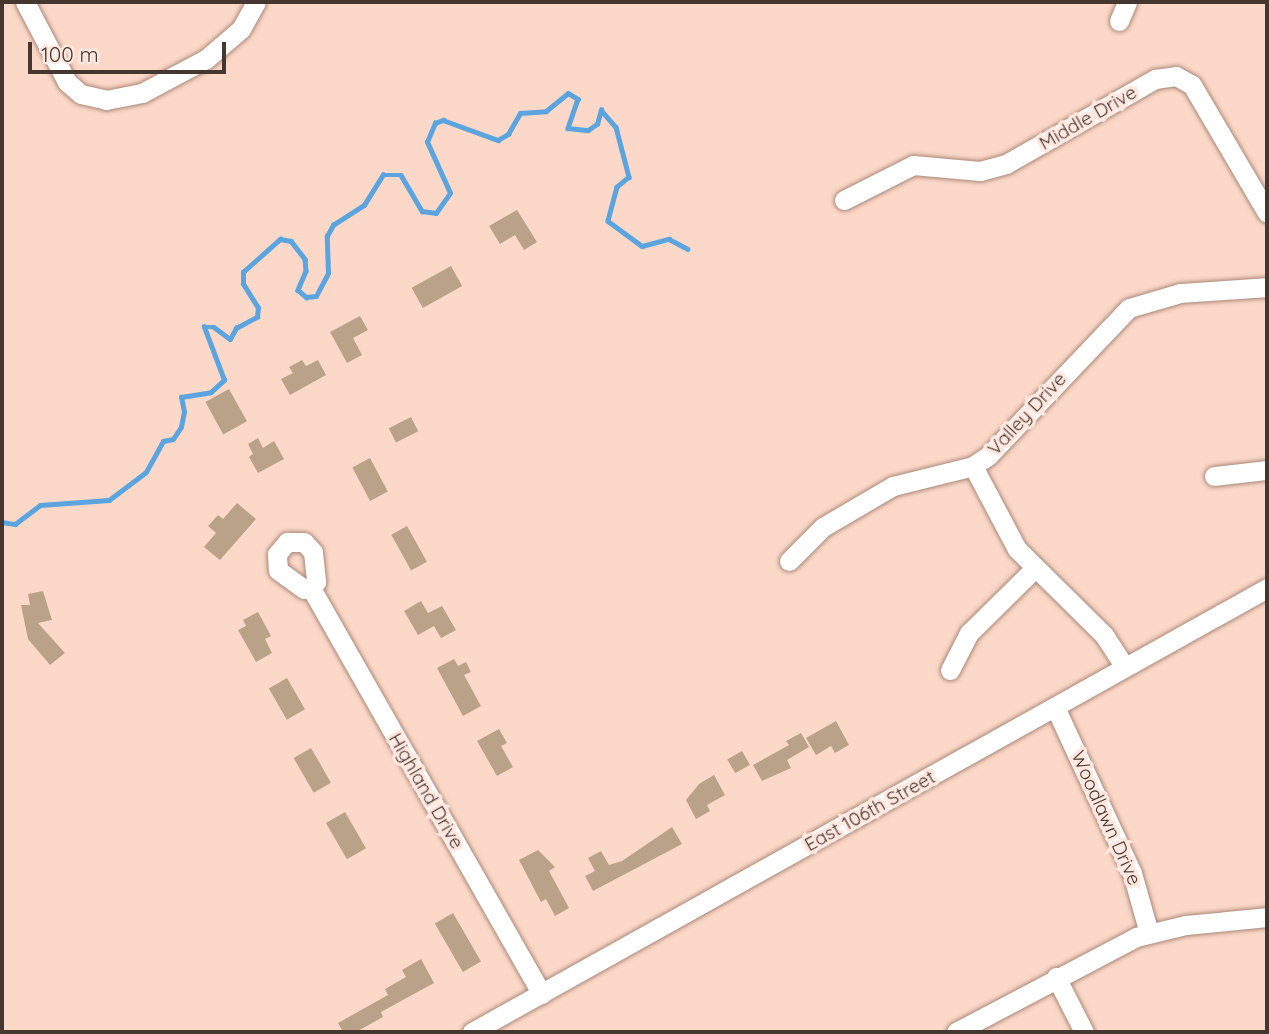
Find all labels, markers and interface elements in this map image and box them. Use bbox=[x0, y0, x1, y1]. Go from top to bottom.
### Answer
scale bar bbox=[32, 28, 229, 72]
text: 100 m bbox=[41, 41, 99, 67]
street label: Middle Drive bbox=[1035, 81, 1141, 155]
street label: Valley Drive bbox=[983, 368, 1071, 460]
street label: Highland Drive bbox=[384, 729, 468, 853]
street label: Woodlawn Drive bbox=[1066, 747, 1146, 889]
street label: East 106th Street bbox=[801, 766, 939, 856]

